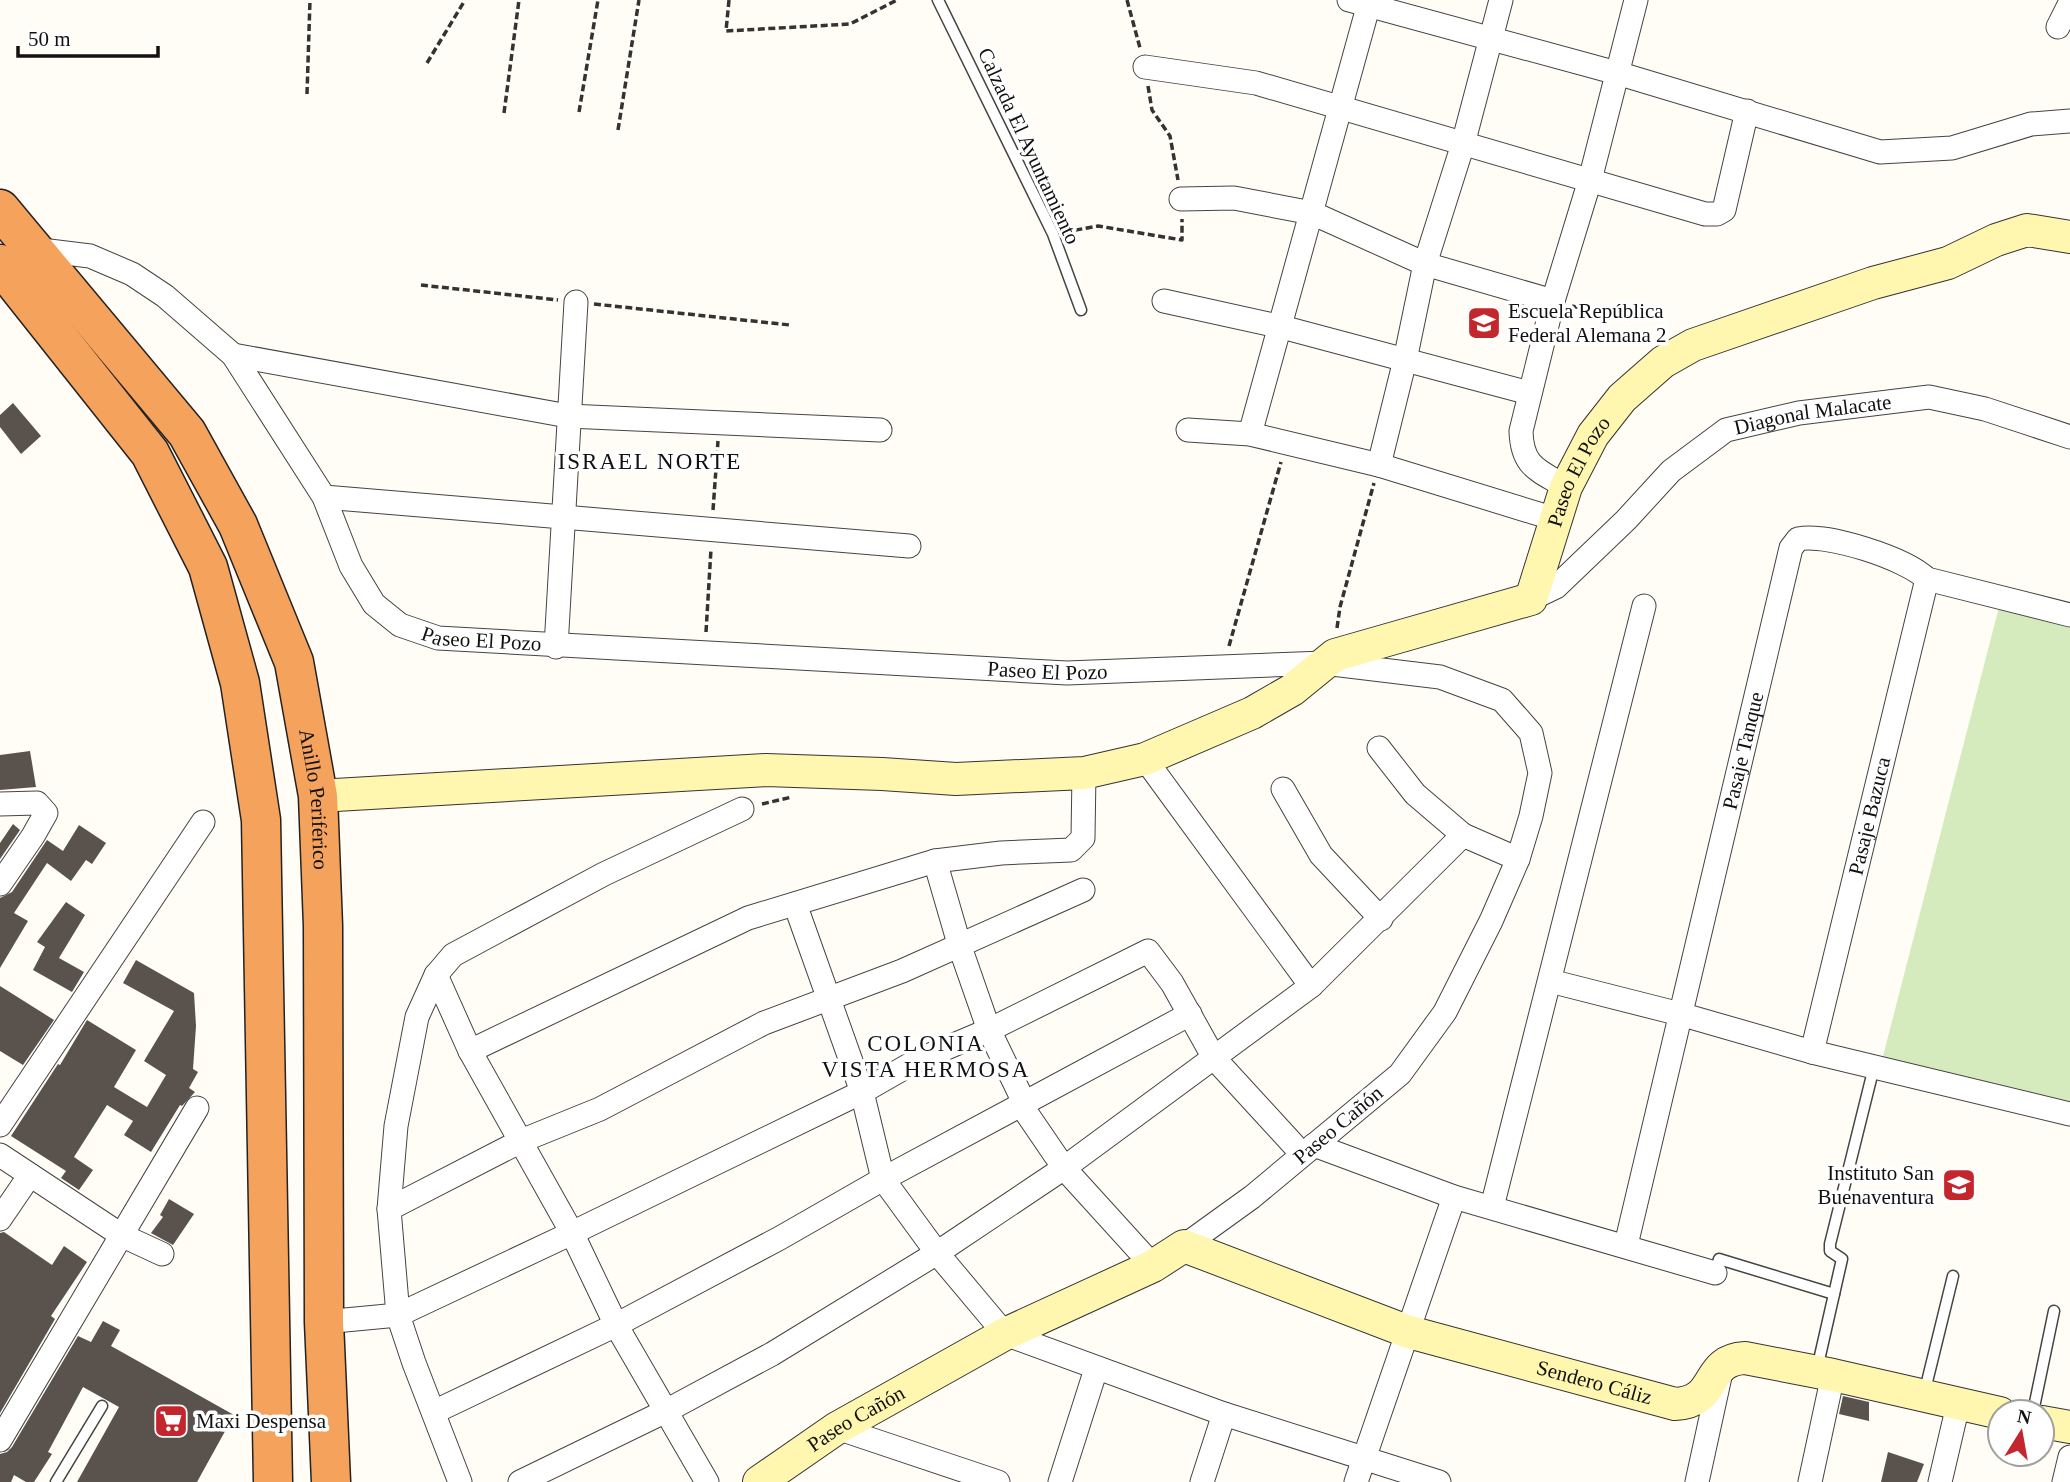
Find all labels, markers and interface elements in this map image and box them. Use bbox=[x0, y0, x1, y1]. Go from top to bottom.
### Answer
scale bar bbox=[18, 14, 158, 58]
text: 50 m bbox=[28, 27, 71, 51]
street label: Calzada El Ayuntamiento bbox=[973, 44, 1085, 248]
place label: Escuela República Federal Alemana 2 bbox=[1508, 299, 1667, 347]
school or university icon: Escuela República Federal Alemana 2 bbox=[1465, 304, 1503, 342]
street label: Diagonal Malacate bbox=[1732, 390, 1893, 440]
street label: Paseo El Pozo bbox=[1542, 411, 1615, 530]
district label: ISRAEL NORTE bbox=[558, 449, 742, 474]
street label: Paseo El Pozo bbox=[418, 621, 542, 656]
street label: Paseo El Pozo bbox=[987, 657, 1108, 685]
street label: Pasaje Tanque bbox=[1718, 689, 1769, 812]
street label: Anillo Periférico bbox=[294, 727, 333, 870]
street label: Pasaje Bazuca bbox=[1843, 754, 1895, 877]
district label: COLONIA VISTA HERMOSA bbox=[822, 1031, 1030, 1082]
street label: Paseo Cañón bbox=[1289, 1080, 1388, 1169]
place label: Instituto San Buenaventura bbox=[1817, 1161, 1935, 1209]
school or university icon: Instituto San Buenaventura bbox=[1940, 1166, 1978, 1204]
street label: Sendero Cáliz bbox=[1534, 1355, 1655, 1409]
street label: Paseo Cañón bbox=[803, 1380, 909, 1457]
north arrow bbox=[1986, 1398, 2056, 1468]
supermarket icon: Maxi Despensa bbox=[152, 1402, 190, 1440]
text: N bbox=[2015, 1405, 2033, 1428]
place label: Maxi Despensa bbox=[196, 1409, 327, 1433]

